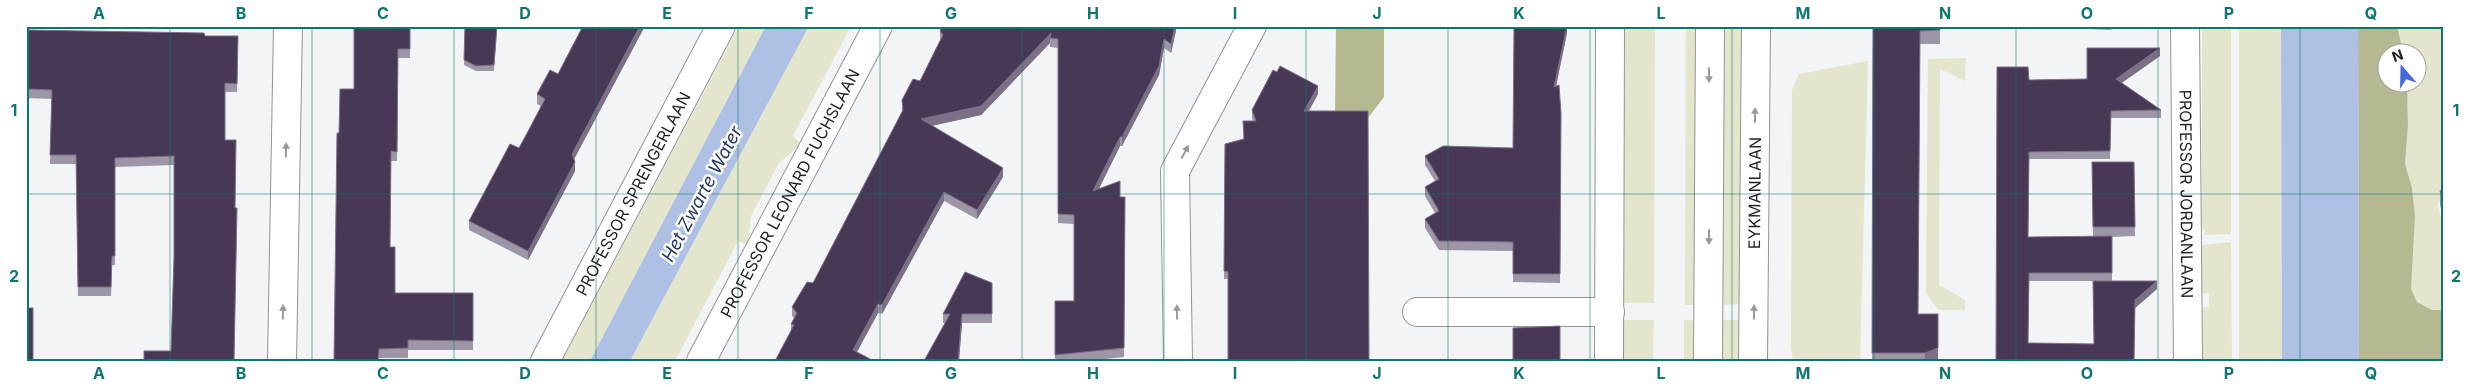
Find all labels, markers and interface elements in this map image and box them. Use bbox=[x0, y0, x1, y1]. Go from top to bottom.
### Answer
text: A bbox=[93, 3, 105, 23]
text: B bbox=[236, 3, 246, 23]
text: C bbox=[377, 3, 389, 23]
text: D bbox=[519, 3, 531, 23]
text: E bbox=[662, 3, 672, 23]
text: F bbox=[804, 3, 814, 23]
text: G bbox=[945, 3, 957, 23]
text: H bbox=[1087, 3, 1099, 23]
text: I bbox=[1233, 3, 1237, 23]
text: J bbox=[1372, 3, 1382, 23]
text: K bbox=[1513, 3, 1525, 23]
text: L bbox=[1656, 3, 1666, 23]
text: M bbox=[1796, 3, 1810, 23]
text: N bbox=[1939, 3, 1951, 23]
text: O bbox=[2081, 3, 2093, 23]
text: P bbox=[2224, 3, 2234, 23]
text: Q bbox=[2365, 3, 2377, 23]
north arrow bbox=[2378, 42, 2428, 92]
text: N bbox=[2389, 46, 2405, 65]
street label: PROFESSOR LEONARD FUCHSLAAN bbox=[716, 65, 864, 321]
one-way arrow bbox=[1705, 67, 1713, 83]
street label: PROFESSOR SPRENGERLAAN bbox=[571, 88, 695, 299]
street label: PROFESSOR JORDANLAAN bbox=[2176, 90, 2197, 298]
text: 1 bbox=[11, 100, 17, 120]
text: 1 bbox=[2453, 100, 2459, 120]
one-way arrow bbox=[1751, 106, 1759, 122]
water label: Het Zwarte Water bbox=[657, 121, 747, 265]
street label: EYKMANLAAN bbox=[1744, 137, 1765, 249]
one-way arrow bbox=[282, 141, 290, 157]
one-way arrow bbox=[1181, 145, 1189, 159]
one-way arrow bbox=[1705, 230, 1713, 246]
text: 2 bbox=[9, 266, 19, 286]
text: 2 bbox=[2451, 266, 2461, 286]
one-way arrow bbox=[279, 304, 287, 320]
one-way arrow bbox=[1173, 304, 1181, 320]
one-way arrow bbox=[1750, 304, 1758, 320]
text: A bbox=[93, 363, 105, 383]
text: B bbox=[236, 363, 246, 383]
text: C bbox=[377, 363, 389, 383]
text: D bbox=[519, 363, 531, 383]
text: E bbox=[662, 363, 672, 383]
text: F bbox=[804, 363, 814, 383]
text: G bbox=[945, 363, 957, 383]
text: H bbox=[1087, 363, 1099, 383]
text: I bbox=[1233, 363, 1237, 383]
text: J bbox=[1372, 363, 1382, 383]
text: K bbox=[1513, 363, 1525, 383]
text: L bbox=[1656, 363, 1666, 383]
text: M bbox=[1796, 363, 1810, 383]
text: N bbox=[1939, 363, 1951, 383]
text: O bbox=[2081, 363, 2093, 383]
text: P bbox=[2224, 363, 2234, 383]
text: Q bbox=[2365, 363, 2377, 383]

